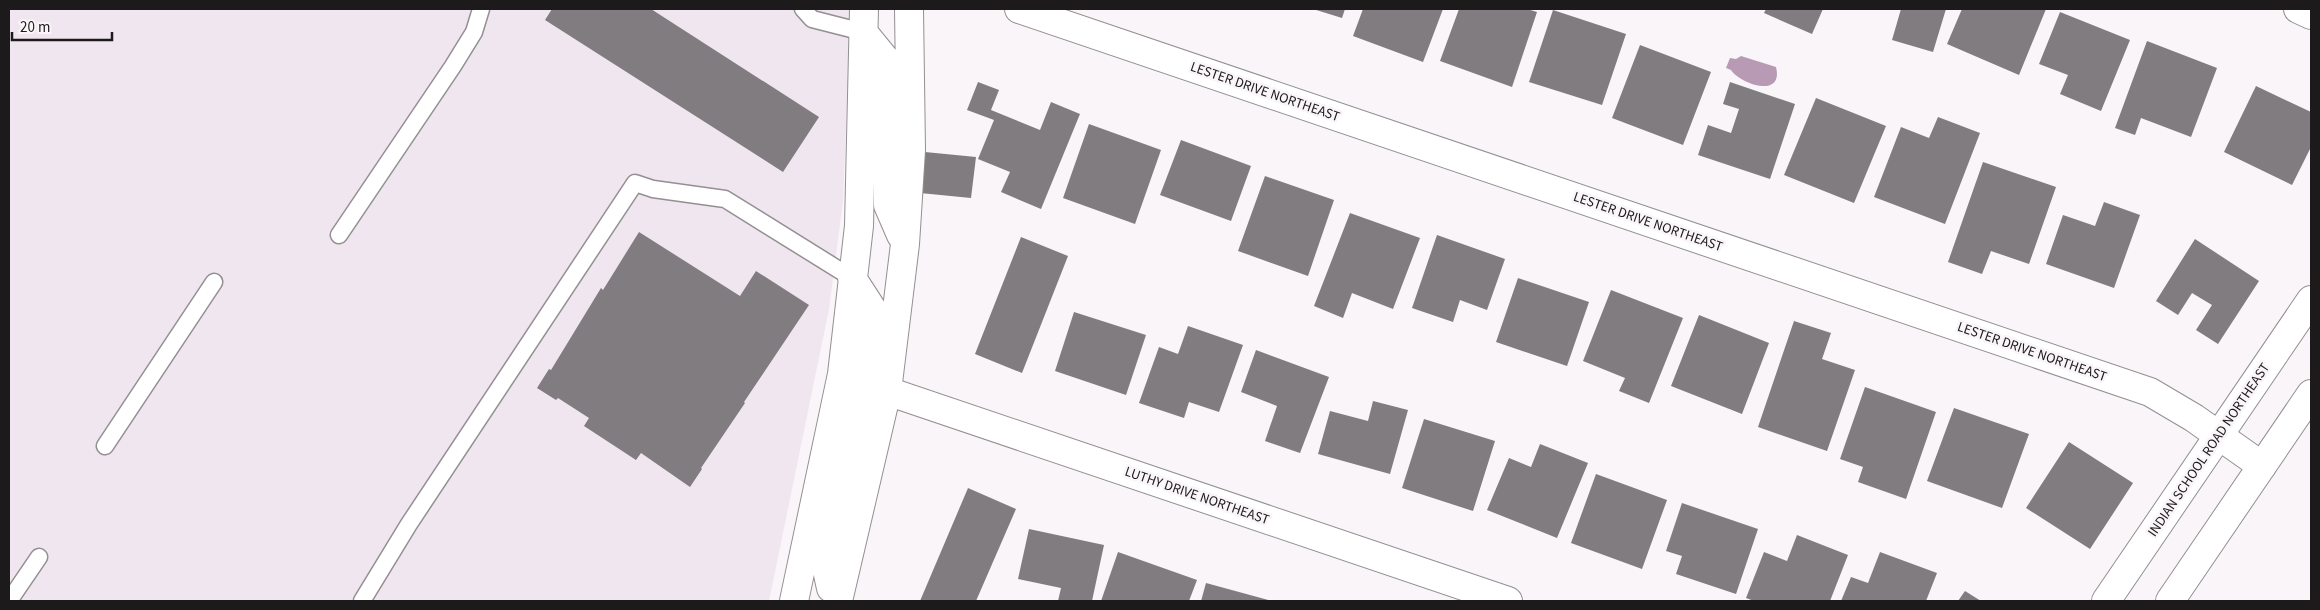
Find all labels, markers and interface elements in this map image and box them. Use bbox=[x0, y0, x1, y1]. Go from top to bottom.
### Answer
scale bar bbox=[12, 10, 112, 42]
text: 20 m bbox=[20, 17, 50, 38]
street label: LESTER DRIVE NORTHEAST bbox=[1187, 57, 1343, 127]
street label: LESTER DRIVE NORTHEAST bbox=[1570, 187, 1726, 257]
street label: LESTER DRIVE NORTHEAST bbox=[1954, 317, 2110, 387]
street label: INDIAN SCHOOL ROAD NORTHEAST bbox=[2143, 359, 2275, 541]
street label: LUTHY DRIVE NORTHEAST bbox=[1122, 462, 1272, 530]

